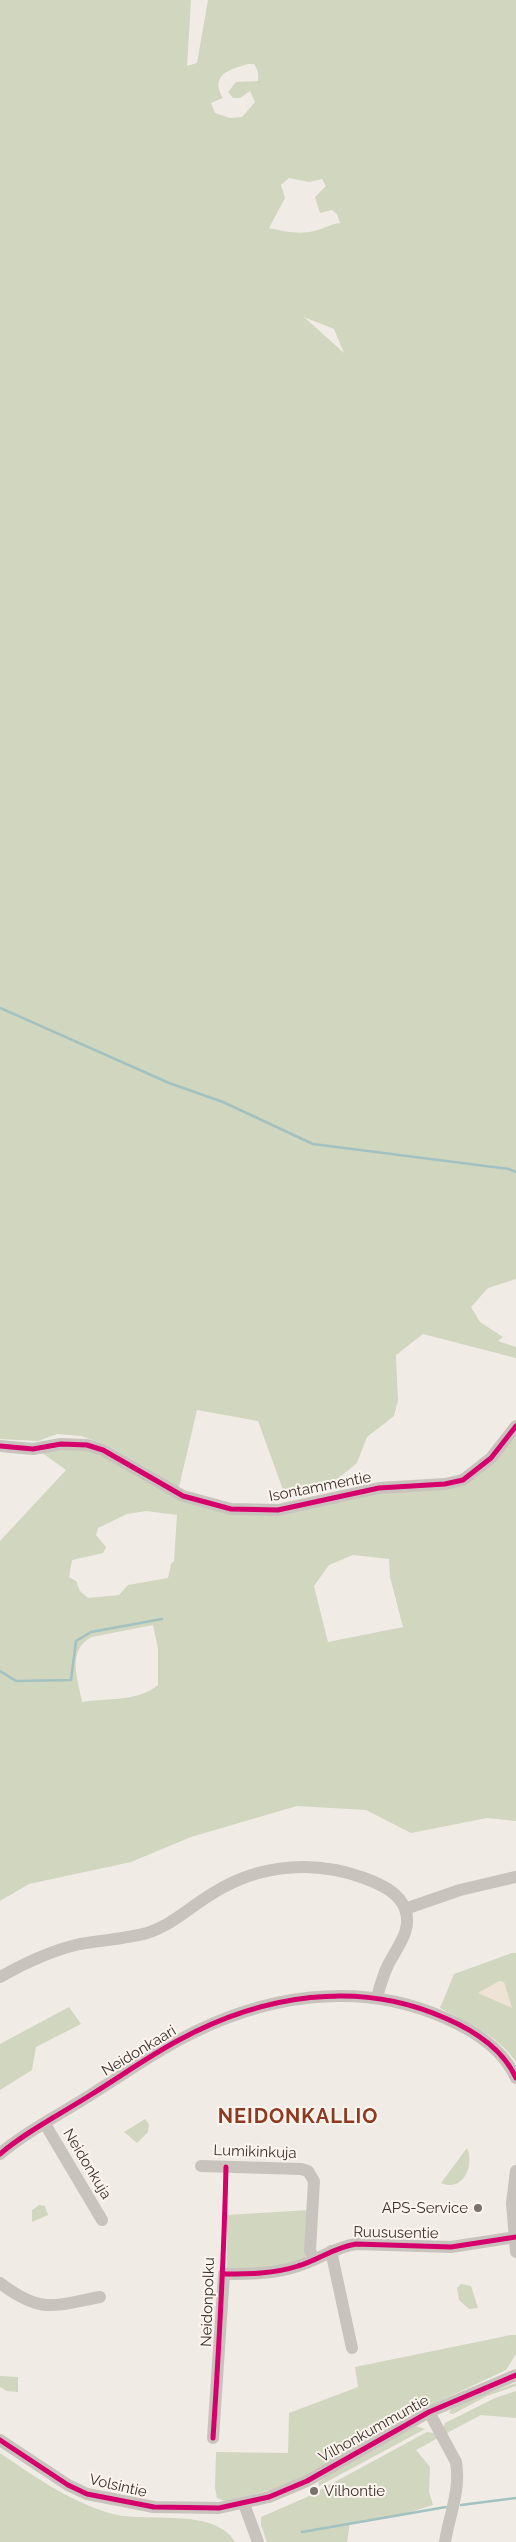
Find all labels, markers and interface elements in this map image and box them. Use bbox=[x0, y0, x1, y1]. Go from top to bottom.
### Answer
street label: Isontammentie bbox=[267, 1468, 373, 1506]
street label: Neidonkaari bbox=[99, 2022, 179, 2080]
district label: NEIDONKALLIO bbox=[216, 2105, 380, 2129]
street label: Neidonkuja bbox=[59, 2126, 115, 2202]
street label: Lumikinkuja bbox=[213, 2142, 297, 2162]
place label: APS-Service bbox=[382, 2199, 468, 2217]
marker: APS-Service bbox=[472, 2202, 484, 2214]
street label: Ruususentie bbox=[353, 2223, 439, 2243]
street label: Neidonpolku bbox=[197, 2257, 219, 2347]
street label: Vilhonkummuntie bbox=[316, 2391, 432, 2467]
street label: Volsintie bbox=[87, 2471, 149, 2501]
place label: Vilhontie bbox=[324, 2482, 385, 2500]
marker: Vilhontie bbox=[308, 2485, 320, 2497]

